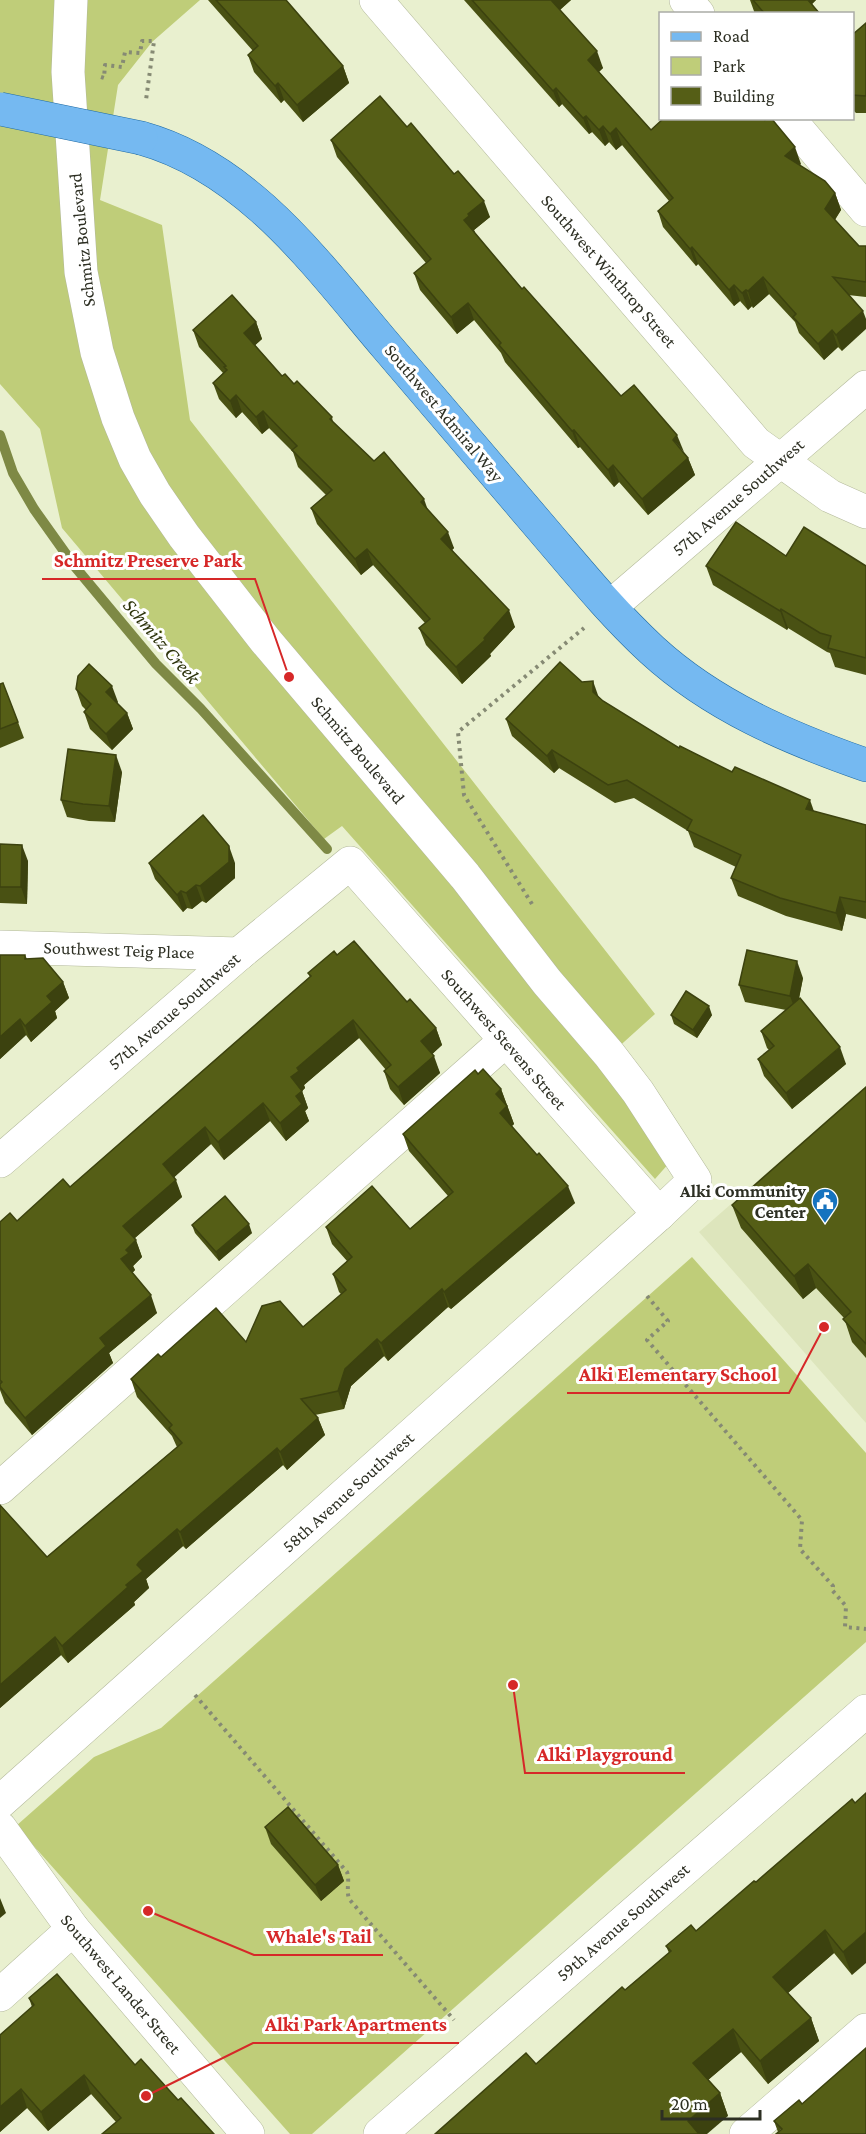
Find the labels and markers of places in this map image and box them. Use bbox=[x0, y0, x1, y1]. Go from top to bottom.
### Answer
callout: Schmitz Preserve Park bbox=[42, 541, 255, 579]
place label: Alki Community Center bbox=[679, 1181, 806, 1222]
public building icon: Alki Community Center bbox=[810, 1186, 840, 1224]
callout: Alki Elementary School bbox=[567, 1355, 789, 1393]
callout: Alki Playground bbox=[525, 1735, 685, 1773]
callout: Whale's Tail bbox=[254, 1917, 383, 1955]
callout: Alki Park Apartments bbox=[253, 2005, 459, 2043]

